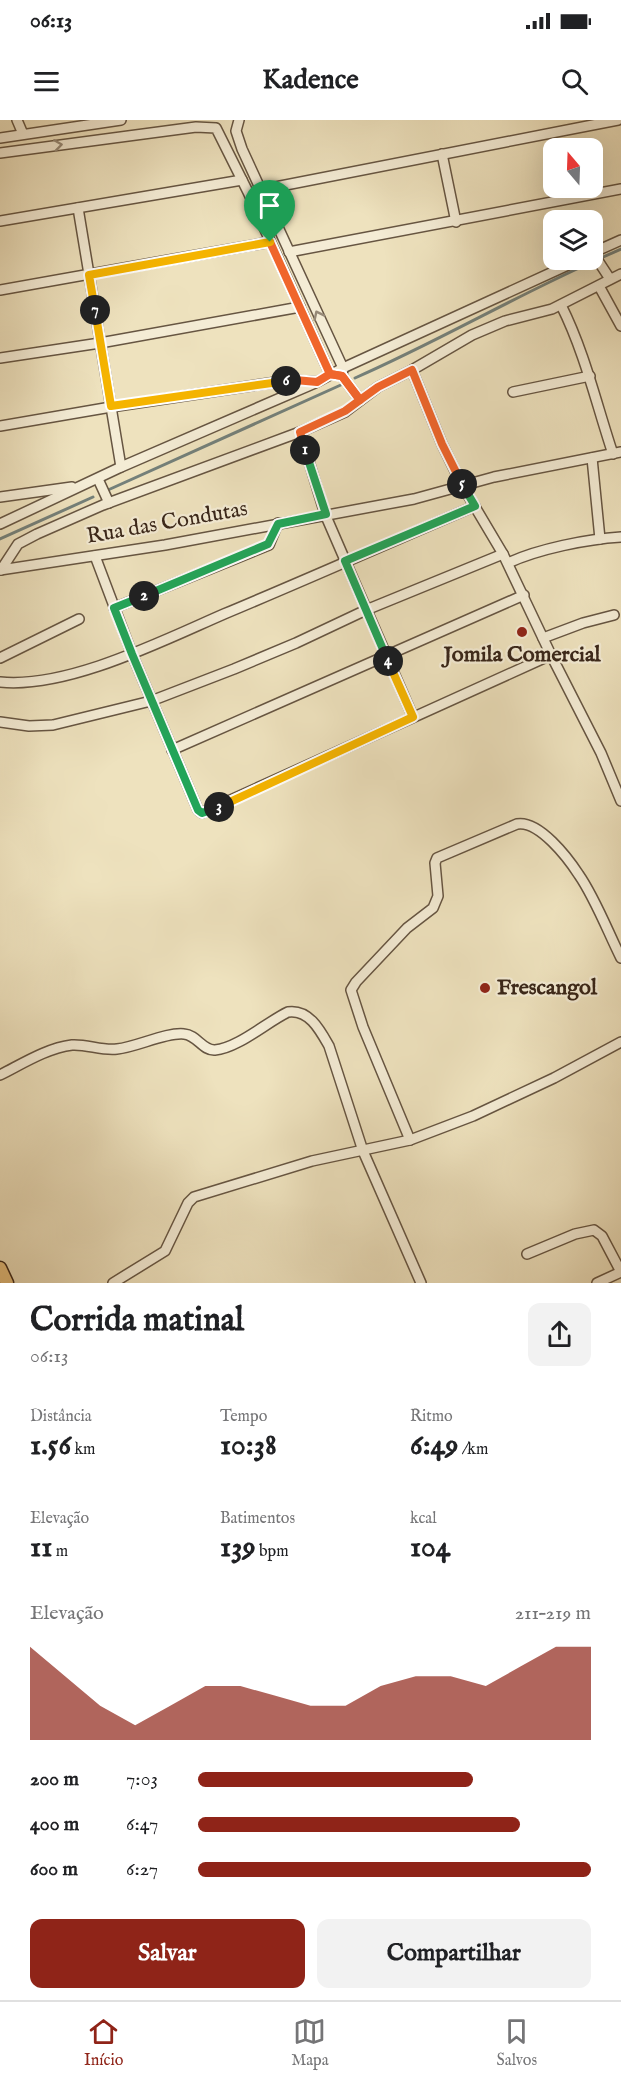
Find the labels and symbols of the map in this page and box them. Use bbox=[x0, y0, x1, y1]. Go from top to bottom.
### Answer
north arrow bbox=[543, 138, 603, 198]
one-way arrow bbox=[53, 140, 63, 152]
pin bbox=[244, 180, 295, 242]
pin: 7 bbox=[80, 295, 110, 325]
one-way arrow bbox=[314, 311, 325, 321]
pin: 6 bbox=[271, 366, 301, 396]
pin: 1 bbox=[290, 435, 320, 465]
pin: 5 bbox=[447, 469, 477, 499]
street label: Rua das Condutas bbox=[84, 495, 250, 551]
pin: 2 bbox=[129, 581, 159, 611]
marker: Jomila Comercial bbox=[515, 625, 529, 639]
place label: Jomila Comercial bbox=[440, 641, 601, 669]
pin: 4 bbox=[373, 646, 403, 676]
pin: 3 bbox=[204, 792, 234, 822]
place label: Frescangol bbox=[497, 974, 598, 1002]
marker: Frescangol bbox=[478, 981, 492, 995]

